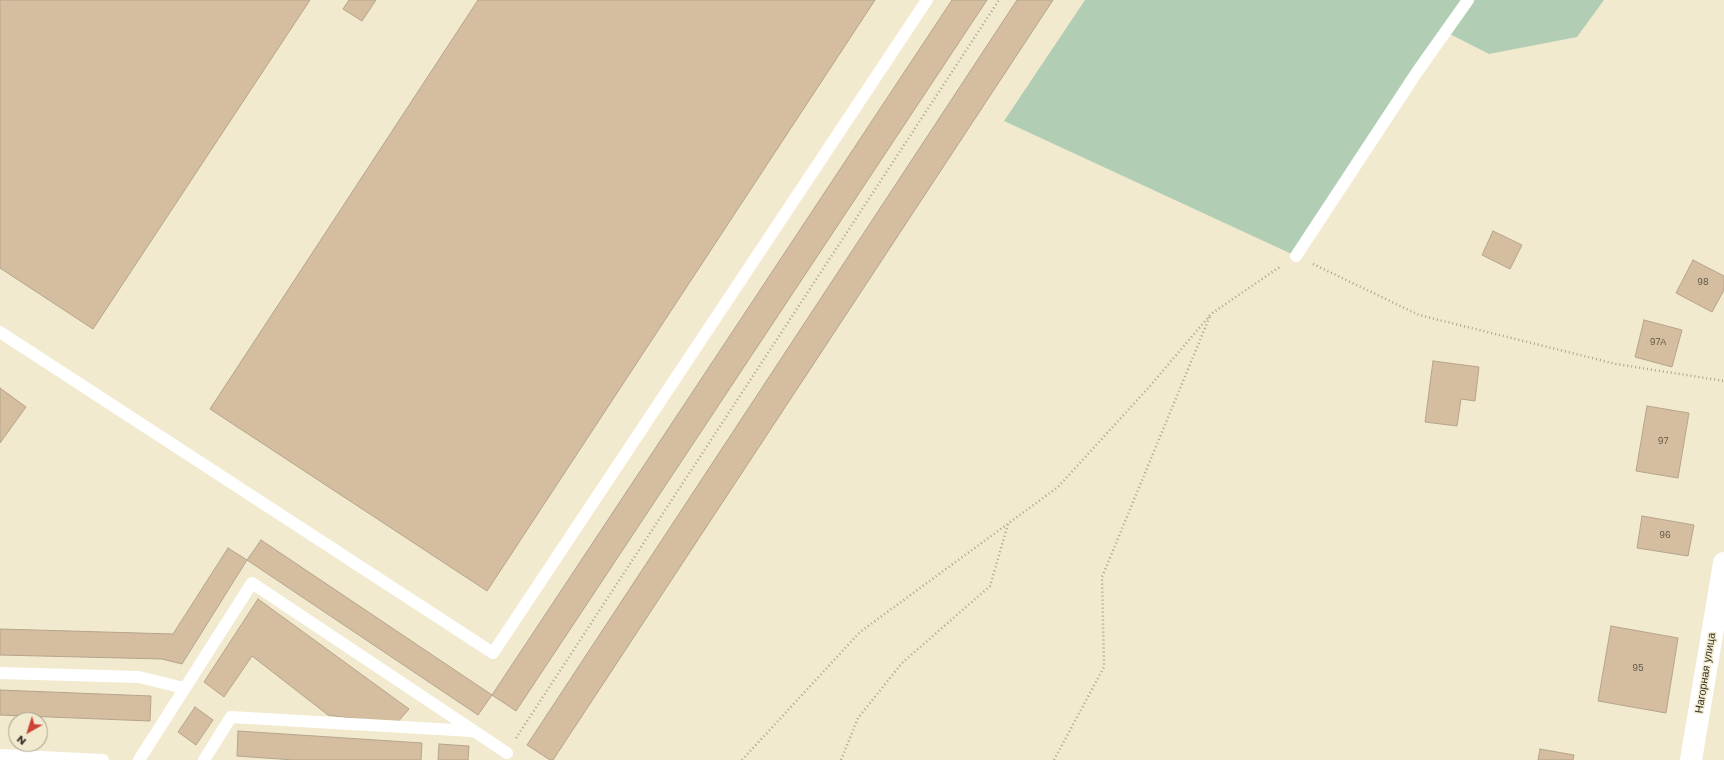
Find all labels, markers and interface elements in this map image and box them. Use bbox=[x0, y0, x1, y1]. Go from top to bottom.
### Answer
house number: 98 bbox=[1697, 278, 1709, 288]
house number: 97А bbox=[1650, 338, 1666, 348]
house number: 97 bbox=[1658, 437, 1668, 447]
house number: 96 bbox=[1659, 531, 1671, 541]
street label: Нагорная улица bbox=[1693, 632, 1719, 714]
house number: 95 bbox=[1632, 664, 1644, 674]
north arrow bbox=[8, 712, 48, 752]
text: N bbox=[13, 732, 29, 749]

